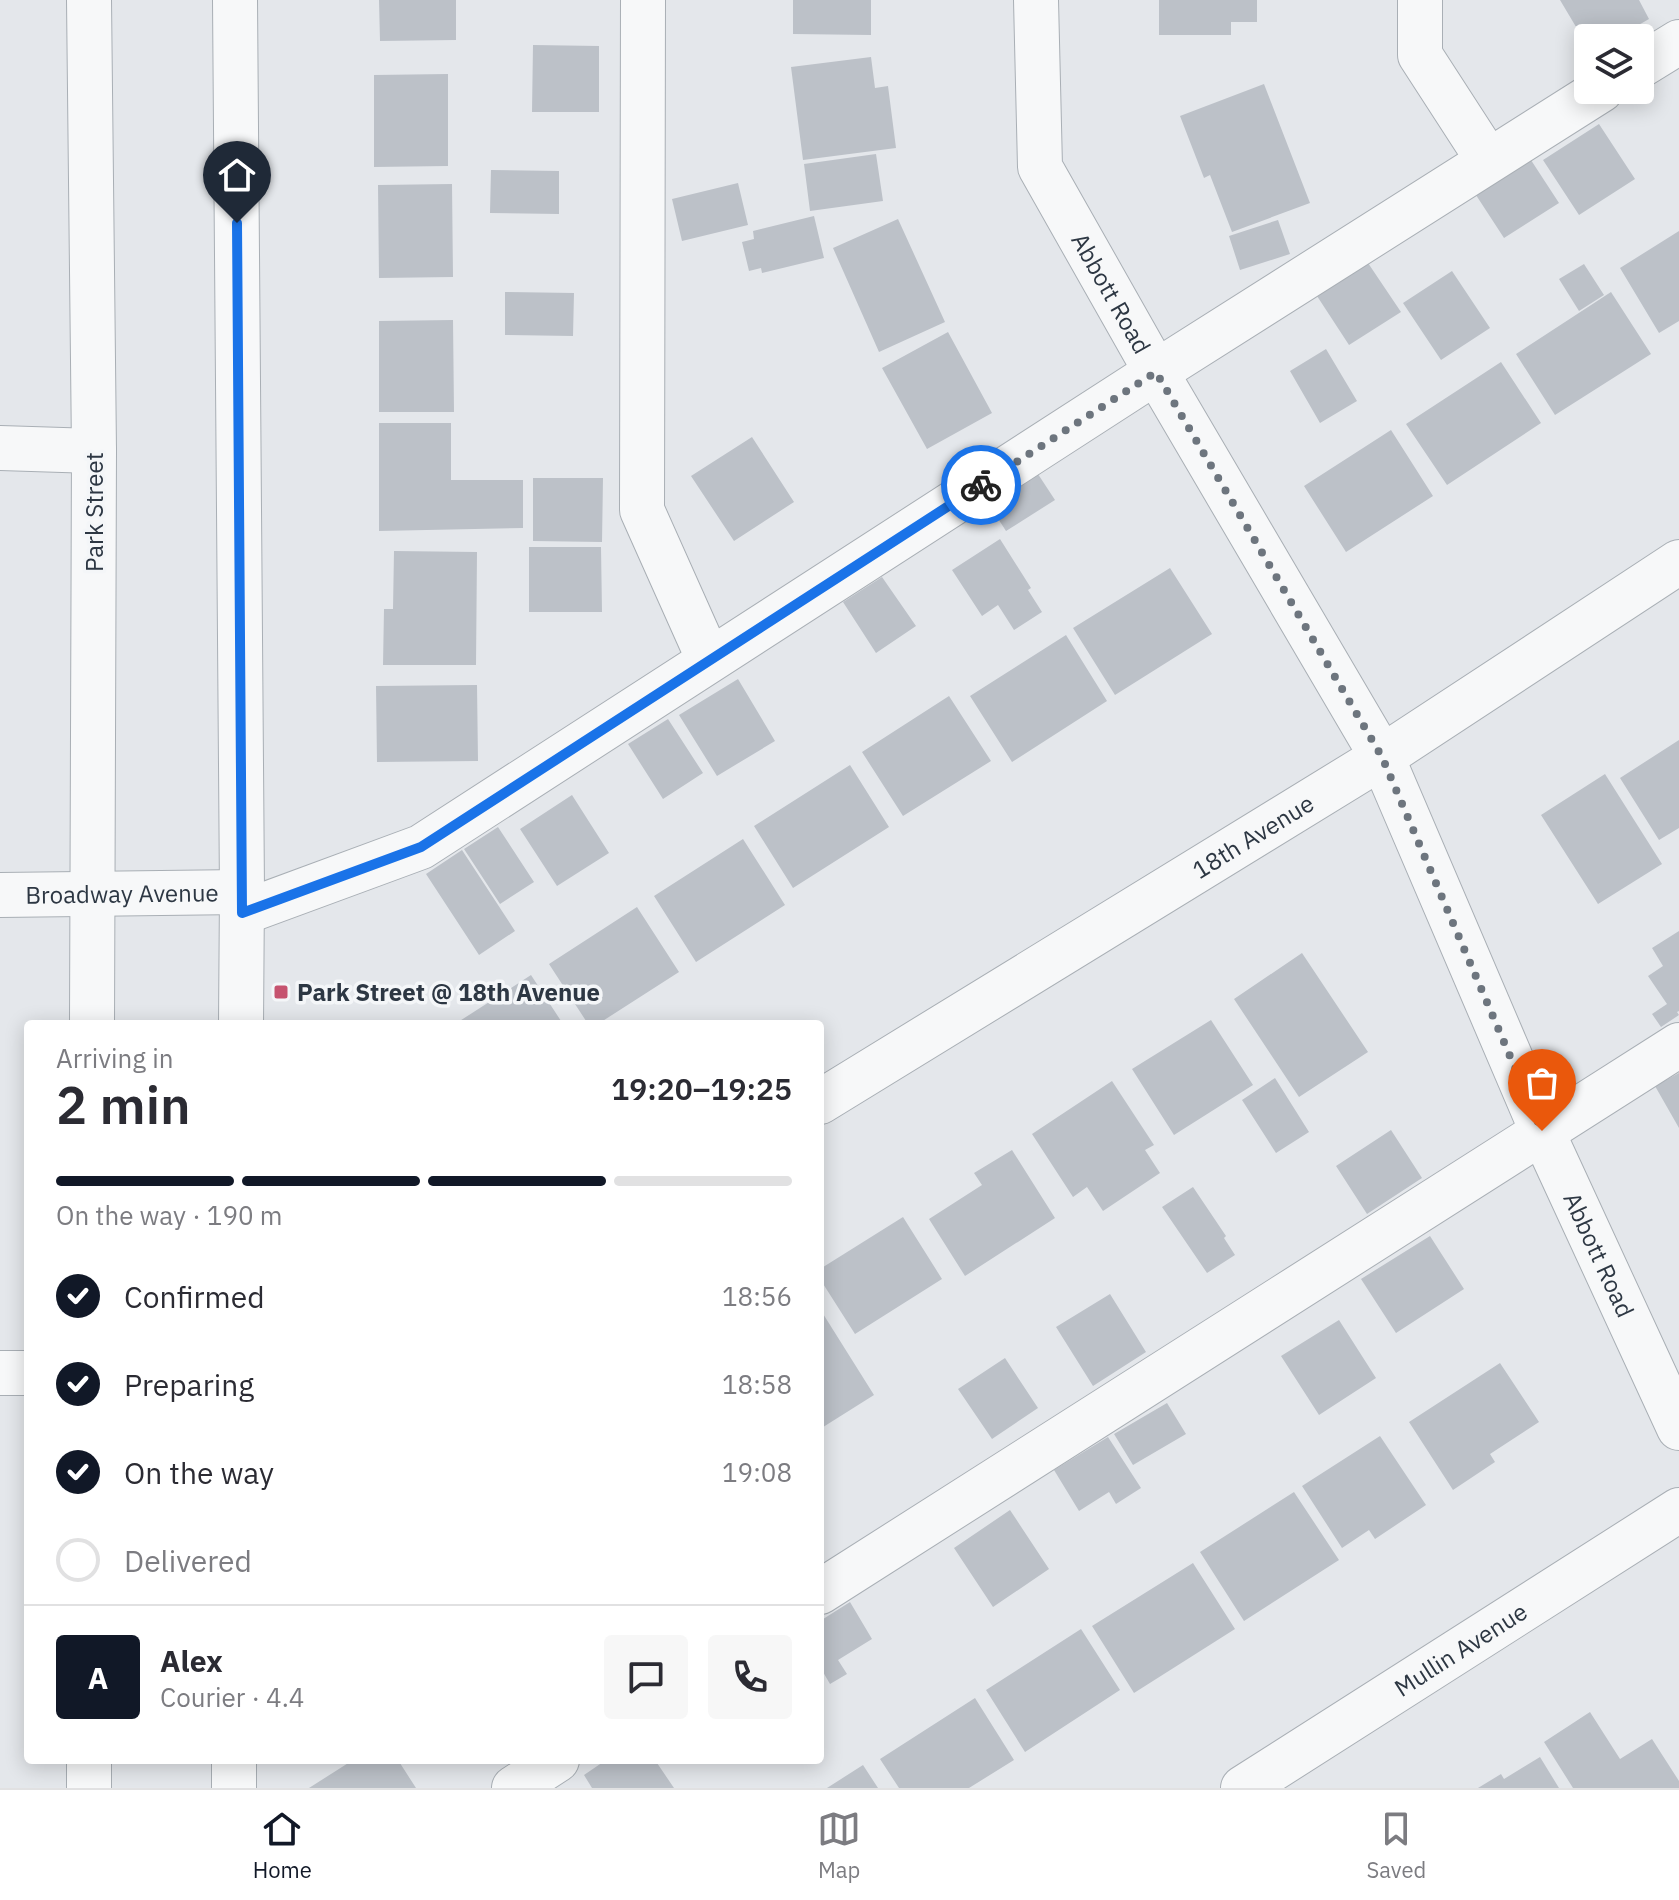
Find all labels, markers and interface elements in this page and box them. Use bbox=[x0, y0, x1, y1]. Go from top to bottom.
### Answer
map controls bbox=[1574, 24, 1654, 104]
button: layers bbox=[1574, 24, 1654, 104]
pin bbox=[203, 141, 271, 223]
icon: home bbox=[215, 153, 259, 197]
street label: Abbott Road bbox=[1064, 227, 1158, 359]
courier bbox=[941, 445, 1021, 525]
street label: Park Street bbox=[78, 452, 110, 572]
icon: bike bbox=[959, 463, 1003, 507]
street label: 18th Avenue bbox=[1186, 787, 1320, 886]
street label: Broadway Avenue bbox=[25, 876, 219, 911]
place label: Park Street @ 18th Avenue bbox=[297, 976, 600, 1008]
marker: Park Street @ 18th Avenue bbox=[272, 983, 290, 1001]
text: Arriving in bbox=[56, 1041, 173, 1075]
pin bbox=[1508, 1049, 1576, 1131]
icon: bag bbox=[1520, 1061, 1564, 1105]
text: 19:20–19:25 bbox=[611, 1069, 792, 1108]
text: 2 min bbox=[56, 1071, 191, 1138]
street label: Abbott Road bbox=[1556, 1187, 1642, 1322]
text: On the way · 190 m bbox=[56, 1198, 282, 1232]
icon: check bbox=[56, 1274, 100, 1318]
text: Confirmed bbox=[124, 1277, 265, 1316]
text: 18:56 bbox=[722, 1279, 792, 1313]
icon: check bbox=[56, 1362, 100, 1406]
text: Preparing bbox=[124, 1365, 254, 1404]
text: 18:58 bbox=[722, 1367, 792, 1401]
icon: check bbox=[56, 1450, 100, 1494]
text: On the way bbox=[124, 1453, 274, 1492]
text: 19:08 bbox=[722, 1455, 792, 1489]
text: Delivered bbox=[124, 1541, 252, 1580]
street label: Mullin Avenue bbox=[1388, 1595, 1533, 1704]
button: chat bbox=[604, 1635, 688, 1719]
button: phone bbox=[708, 1635, 792, 1719]
text: Alex bbox=[160, 1641, 223, 1680]
text: A bbox=[88, 1658, 108, 1697]
text: Courier · 4.4 bbox=[160, 1680, 304, 1714]
tab: Home bbox=[253, 1807, 312, 1884]
tab: Map bbox=[817, 1807, 861, 1884]
tab: Saved bbox=[1366, 1807, 1426, 1884]

